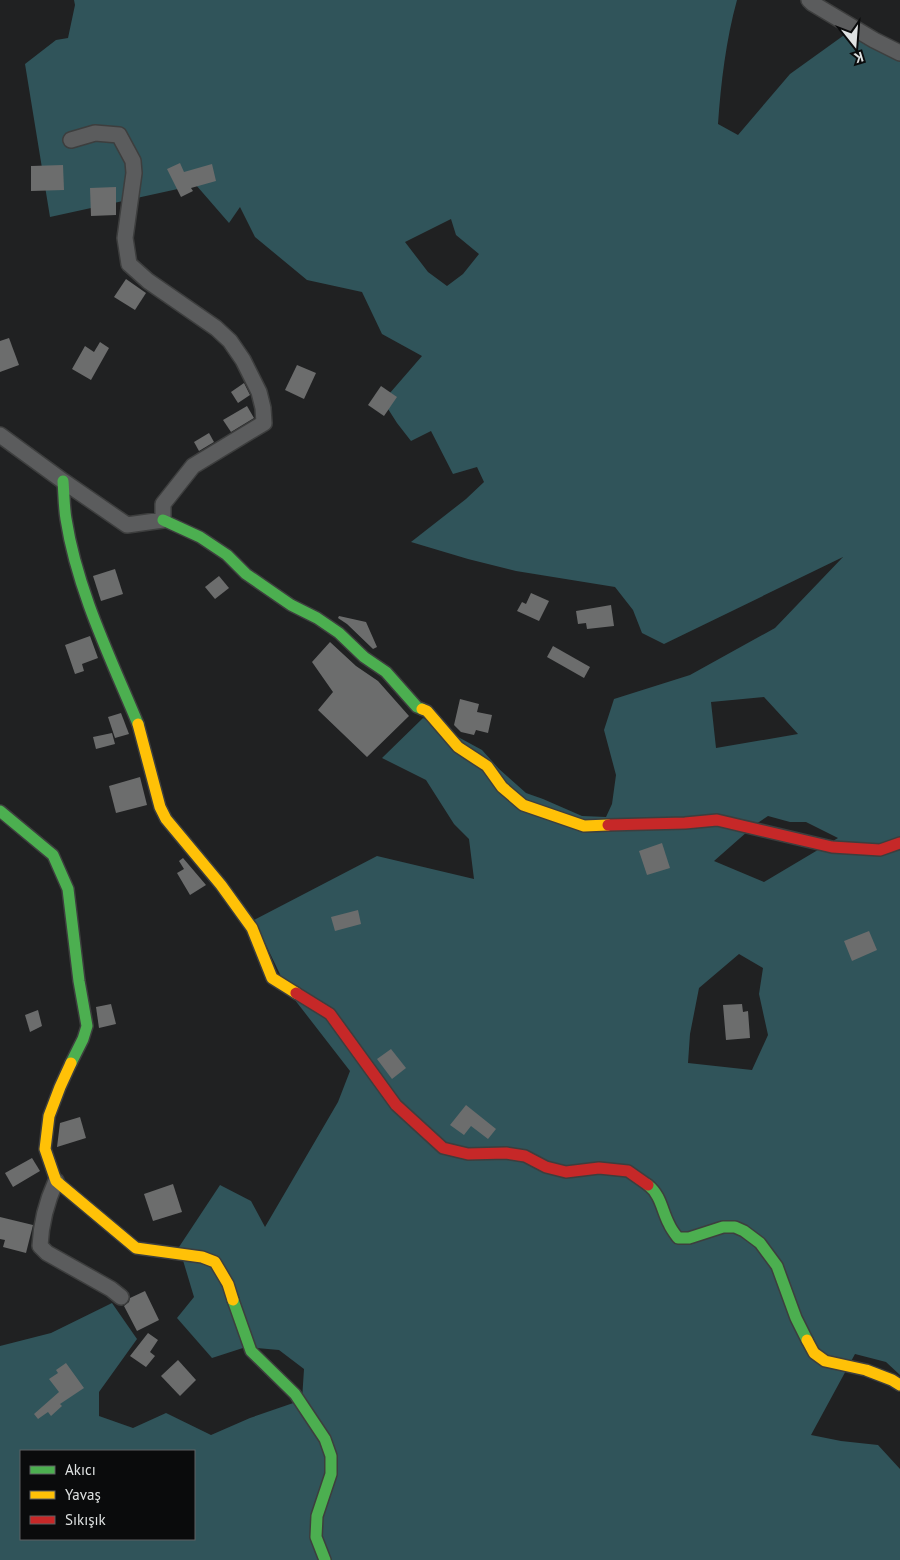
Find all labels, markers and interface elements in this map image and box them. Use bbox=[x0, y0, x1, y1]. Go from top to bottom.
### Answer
north arrow bbox=[830, 20, 880, 70]
text: K bbox=[852, 48, 866, 67]
legend bbox=[20, 1450, 195, 1540]
text: Akıcı bbox=[65, 1460, 96, 1479]
text: Yavaş bbox=[65, 1485, 101, 1504]
text: Sıkışık bbox=[65, 1510, 107, 1529]

